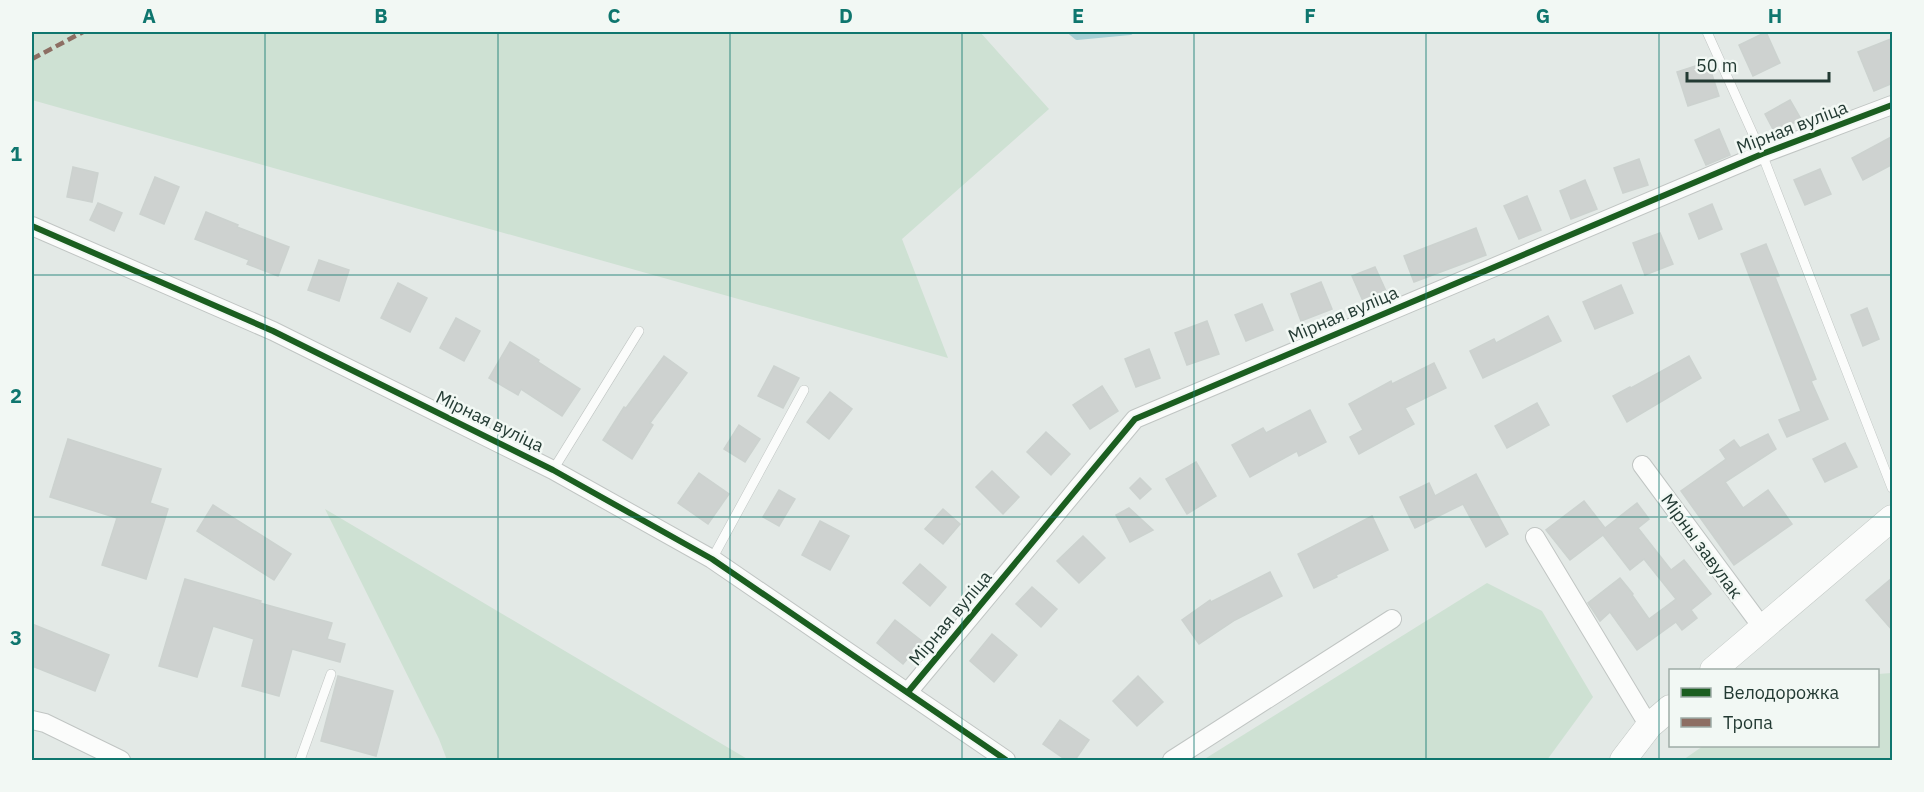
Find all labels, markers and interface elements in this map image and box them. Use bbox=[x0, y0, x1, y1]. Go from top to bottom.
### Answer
text: A bbox=[142, 2, 156, 29]
text: B bbox=[374, 2, 388, 29]
text: C bbox=[607, 2, 621, 29]
text: D bbox=[839, 2, 853, 29]
text: E bbox=[1072, 2, 1084, 29]
text: F bbox=[1304, 2, 1316, 29]
text: G bbox=[1536, 2, 1550, 29]
text: H bbox=[1768, 2, 1782, 29]
scale bar bbox=[1687, 45, 1830, 83]
text: 50 m bbox=[1696, 54, 1738, 77]
street label: Мірная вуліца bbox=[1733, 95, 1851, 159]
text: 1 bbox=[10, 140, 22, 167]
street label: Мірная вуліца bbox=[1285, 280, 1402, 348]
text: 2 bbox=[10, 382, 22, 409]
street label: Мірная вуліца bbox=[432, 385, 548, 457]
street label: Мірны завулак bbox=[1656, 489, 1748, 603]
street label: Мірная вуліца bbox=[903, 565, 997, 670]
text: 3 bbox=[10, 624, 22, 651]
legend bbox=[1669, 669, 1879, 747]
text: Велодорожка bbox=[1723, 681, 1839, 704]
text: Тропа bbox=[1723, 711, 1773, 734]

